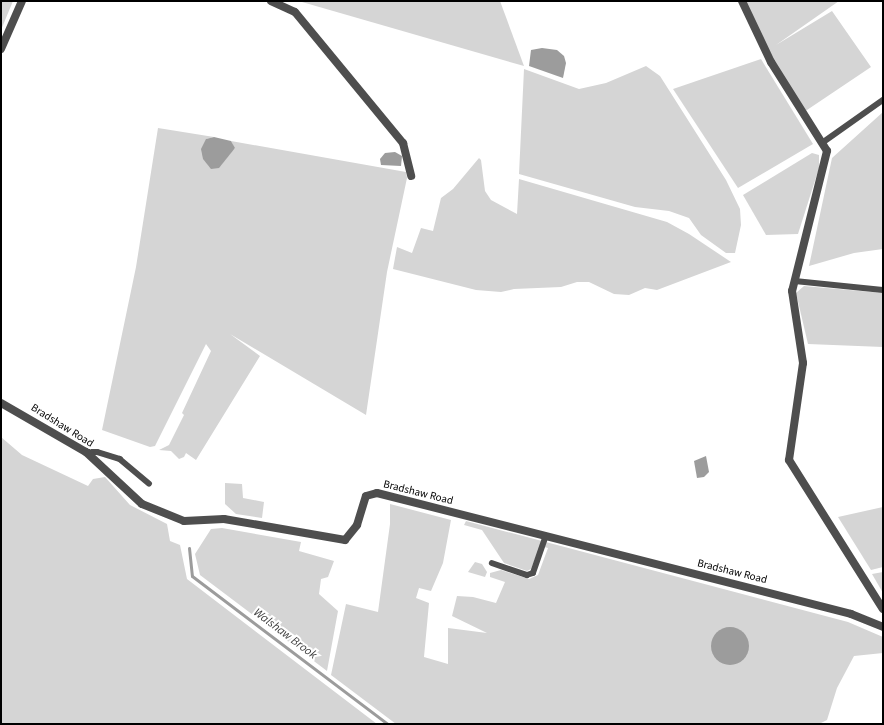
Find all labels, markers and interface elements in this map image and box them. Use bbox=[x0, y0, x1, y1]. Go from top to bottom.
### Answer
street label: Bradshaw Road bbox=[28, 401, 96, 451]
street label: Bradshaw Road bbox=[382, 478, 454, 508]
street label: Bradshaw Road bbox=[696, 557, 768, 587]
water label: Walshaw Brook bbox=[250, 605, 320, 663]

